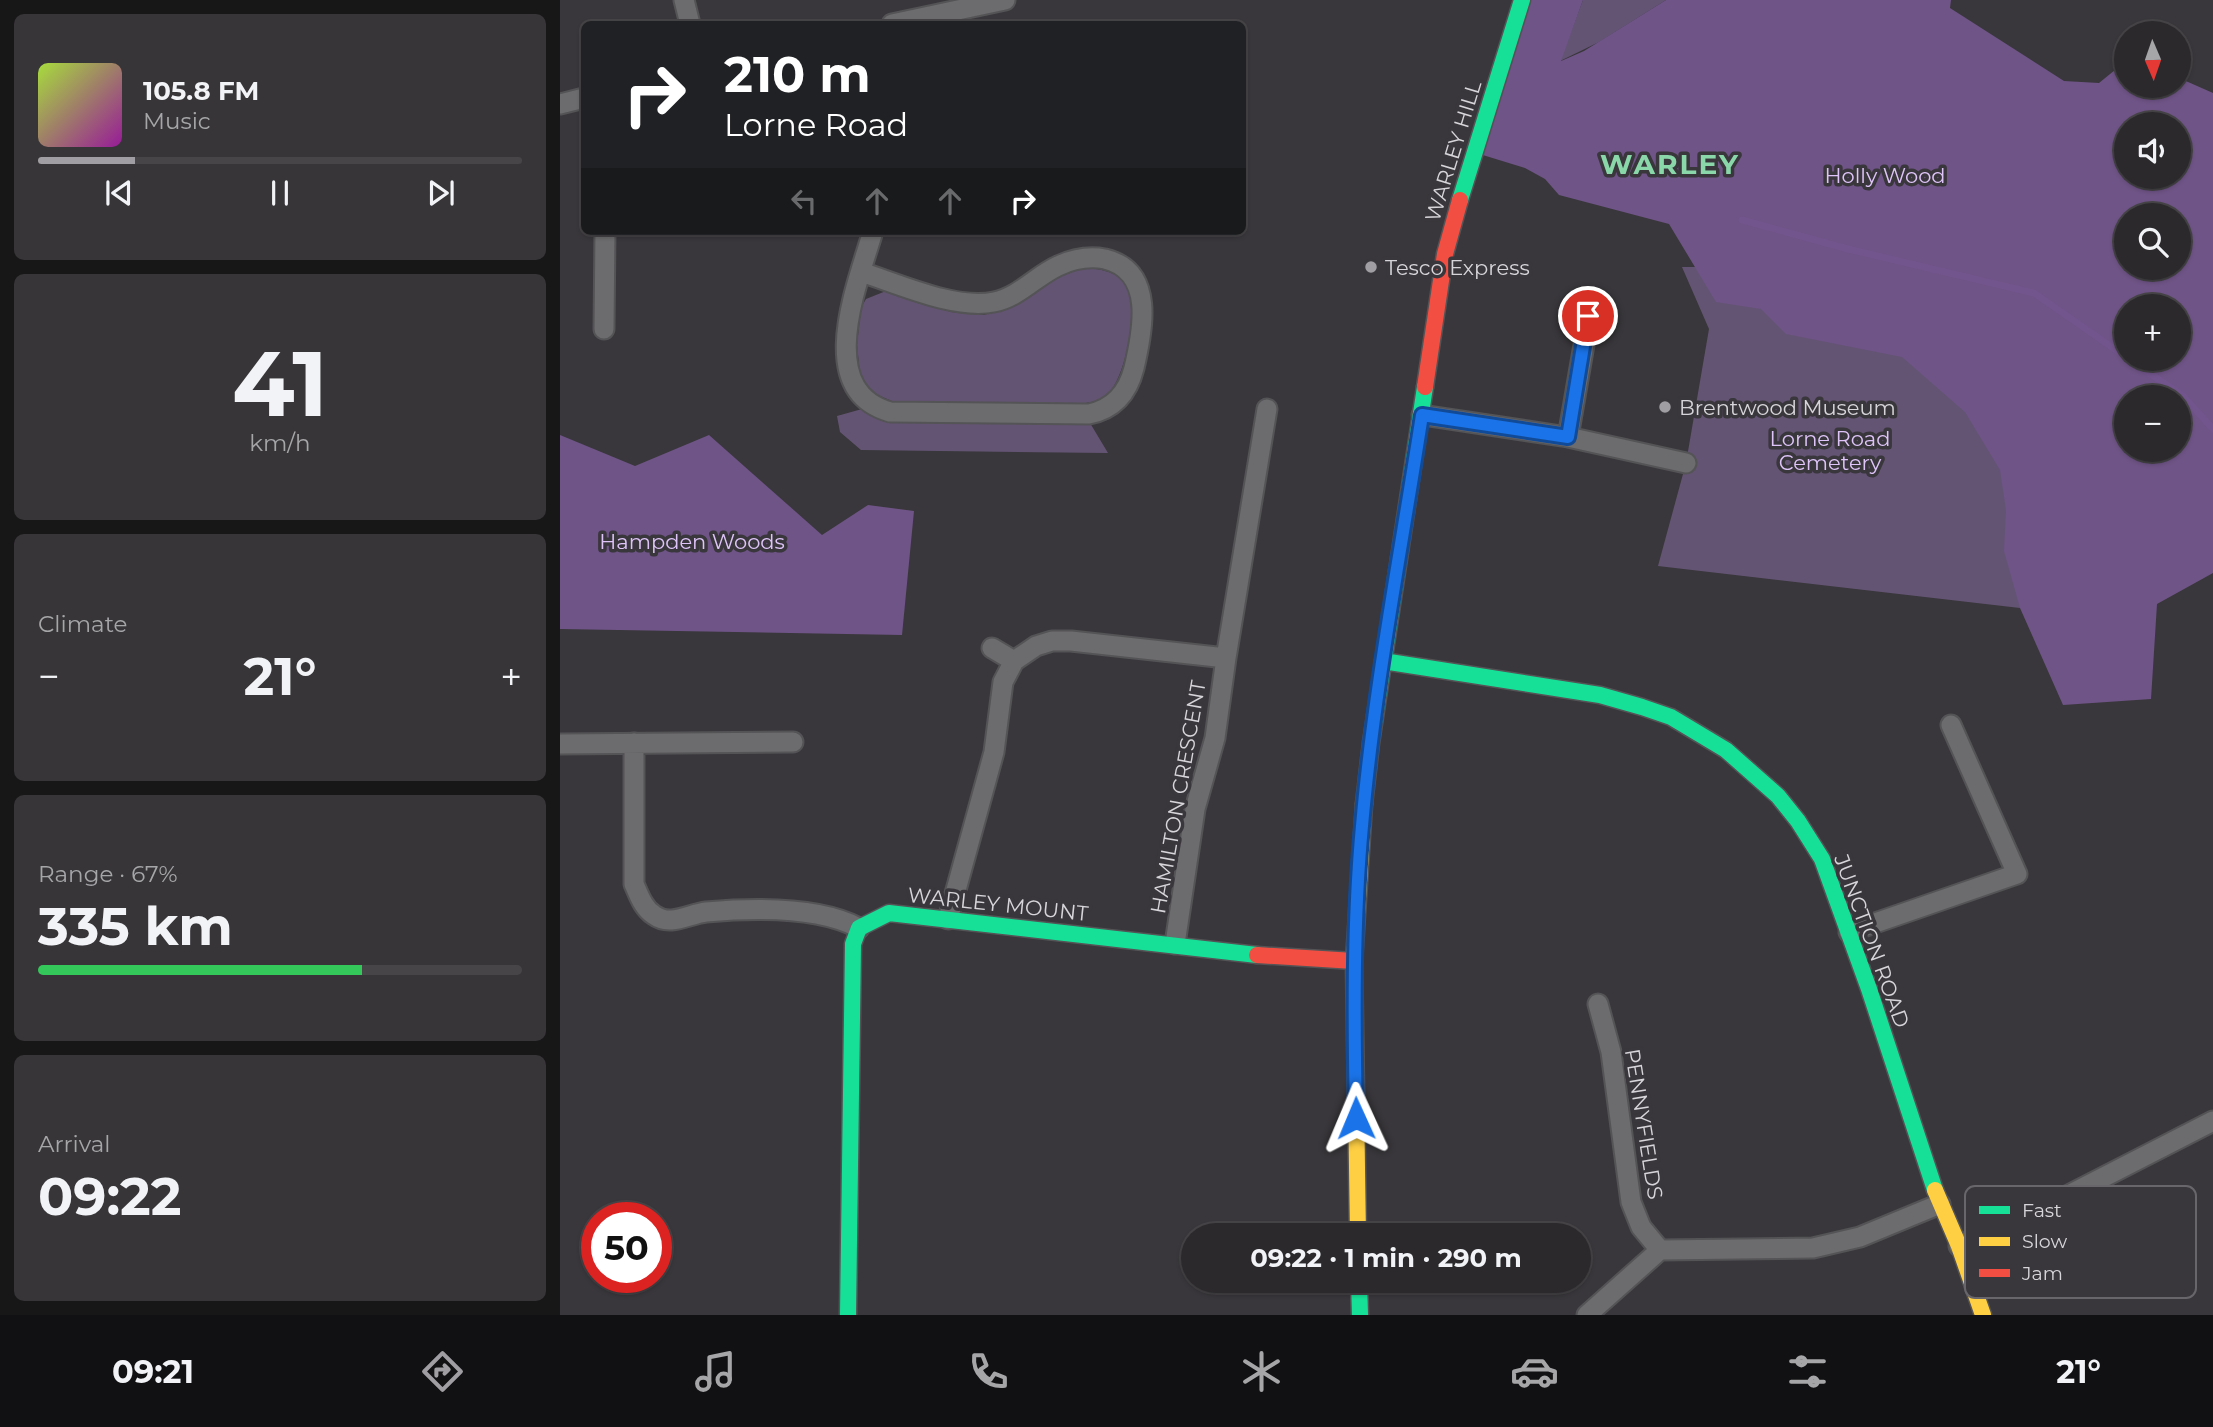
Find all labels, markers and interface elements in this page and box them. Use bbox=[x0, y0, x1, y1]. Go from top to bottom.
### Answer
north arrow bbox=[2114, 21, 2191, 98]
map controls bbox=[2114, 21, 2191, 462]
text: 210 m bbox=[724, 45, 871, 104]
icon: right bbox=[609, 49, 700, 140]
text: 105.8 FM bbox=[143, 75, 259, 107]
street label: WARLEY HILL bbox=[1420, 77, 1486, 224]
text: Lorne Road bbox=[724, 105, 908, 144]
text: Music bbox=[143, 107, 211, 135]
button: sound bbox=[2114, 112, 2191, 189]
district label: WARLEY bbox=[1600, 147, 1740, 181]
park label: Holly Wood bbox=[1824, 163, 1946, 188]
icon: previous bbox=[100, 174, 138, 212]
icon: pause bbox=[261, 174, 299, 212]
icon: next bbox=[422, 174, 460, 212]
icon: left bbox=[785, 182, 823, 220]
icon: ahead bbox=[858, 182, 896, 220]
icon: ahead bbox=[931, 182, 969, 220]
icon: right bbox=[1004, 182, 1042, 220]
button: search bbox=[2114, 203, 2191, 280]
place label: Tesco Express bbox=[1385, 255, 1530, 280]
marker: Tesco Express bbox=[1363, 259, 1379, 275]
pin bbox=[1558, 286, 1618, 346]
button: + bbox=[2114, 294, 2191, 371]
icon: arrive bbox=[1569, 297, 1607, 335]
text: 41 bbox=[232, 328, 328, 439]
button: − bbox=[2114, 385, 2191, 462]
place label: Brentwood Museum bbox=[1679, 395, 1896, 420]
marker: Brentwood Museum bbox=[1657, 399, 1673, 415]
park label: Lorne Road Cemetery bbox=[1770, 426, 1890, 475]
text: km/h bbox=[249, 429, 311, 457]
park label: Hampden Woods bbox=[599, 529, 785, 554]
text: Climate bbox=[38, 610, 127, 638]
text: 21° bbox=[244, 645, 316, 708]
text: − bbox=[38, 653, 60, 700]
text: + bbox=[500, 653, 522, 700]
street label: HAMILTON CRESCENT bbox=[1145, 678, 1211, 916]
street label: JUNCTION ROAD bbox=[1829, 850, 1915, 1031]
text: Range · 67% bbox=[38, 860, 178, 888]
street label: WARLEY MOUNT bbox=[907, 882, 1089, 926]
text: 335 km bbox=[38, 895, 233, 958]
street label: PENNYFIELDS bbox=[1620, 1047, 1668, 1201]
position arrow bbox=[1319, 1081, 1393, 1155]
text: Arrival bbox=[38, 1130, 111, 1158]
text: 09:22 bbox=[38, 1165, 181, 1228]
legend bbox=[1965, 1186, 2196, 1298]
text: Fast bbox=[2022, 1199, 2062, 1222]
speed limit sign: 50 bbox=[581, 1202, 672, 1293]
text: Slow bbox=[2022, 1230, 2067, 1253]
text: 09:22 · 1 min · 290 m bbox=[1250, 1242, 1522, 1274]
text: Jam bbox=[2021, 1262, 2063, 1285]
icon: directions bbox=[418, 1347, 467, 1396]
icon: music bbox=[691, 1347, 740, 1396]
icon: phone bbox=[964, 1347, 1013, 1396]
icon: climate bbox=[1237, 1347, 1286, 1396]
icon: car bbox=[1510, 1347, 1559, 1396]
icon: filters bbox=[1783, 1347, 1832, 1396]
text: 09:21 bbox=[112, 1352, 194, 1391]
text: 21° bbox=[2056, 1352, 2101, 1391]

